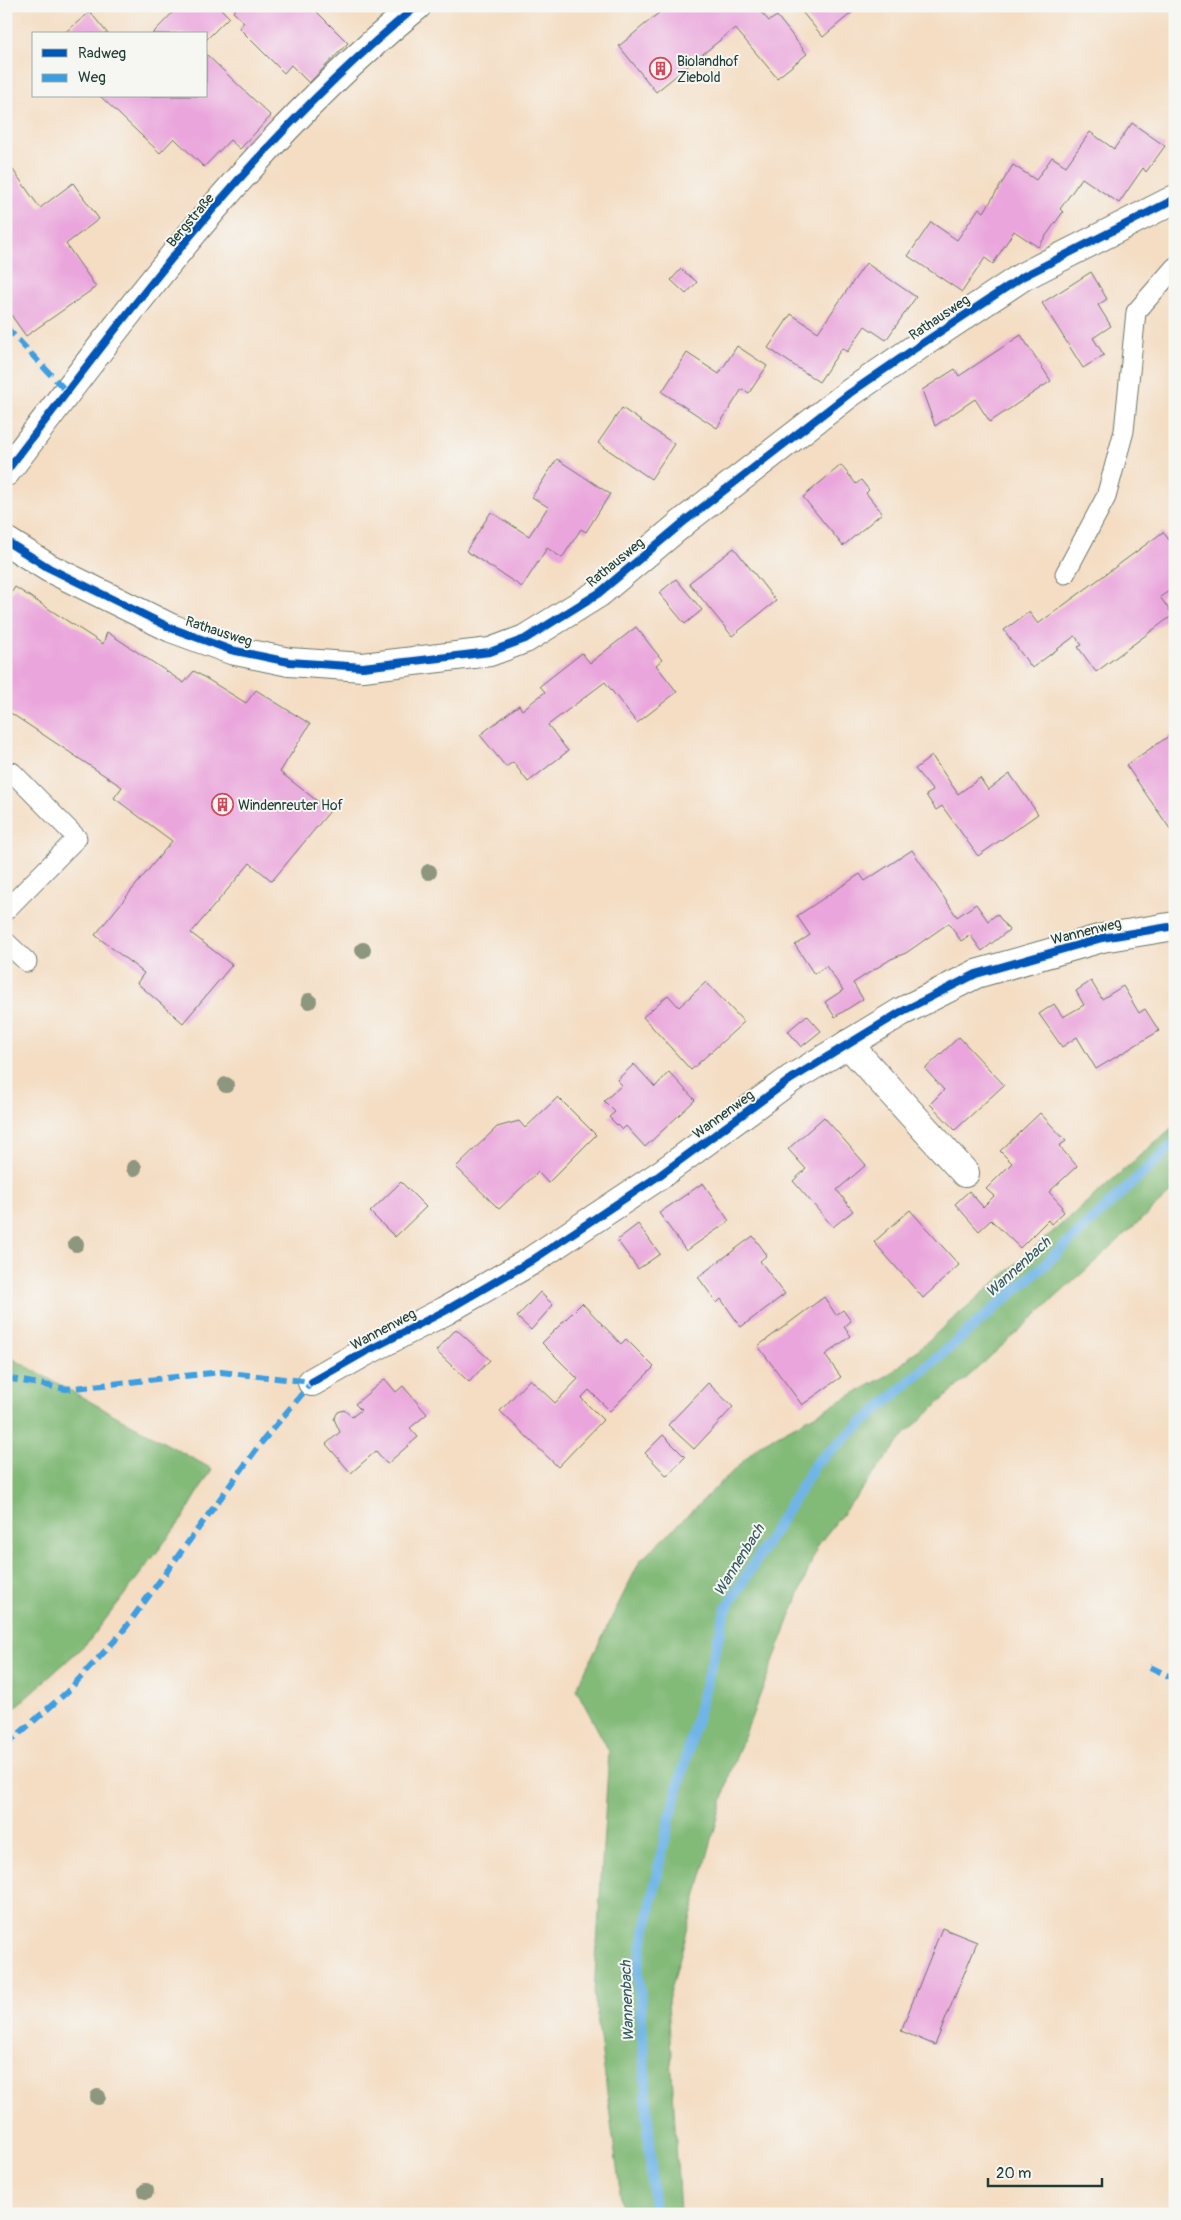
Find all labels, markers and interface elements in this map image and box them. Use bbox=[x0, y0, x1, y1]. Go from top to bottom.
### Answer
legend bbox=[32, 32, 208, 98]
text: Radweg bbox=[78, 44, 126, 63]
place label: Biolandhof Ziebold bbox=[677, 53, 739, 86]
building icon: Biolandhof Ziebold bbox=[649, 57, 673, 81]
text: Weg bbox=[78, 68, 106, 87]
street label: Bergstraße bbox=[163, 190, 218, 251]
street label: Rathausweg bbox=[906, 291, 973, 344]
street label: Rathausweg bbox=[583, 534, 648, 591]
street label: Rathausweg bbox=[183, 613, 254, 650]
building icon: Windenreuter Hof bbox=[210, 793, 234, 817]
place label: Windenreuter Hof bbox=[238, 797, 343, 814]
street label: Wannenweg bbox=[1049, 915, 1123, 948]
street label: Wannenweg bbox=[689, 1086, 757, 1142]
water label: Wannenbach bbox=[982, 1233, 1055, 1301]
street label: Wannenweg bbox=[348, 1305, 419, 1354]
water label: Wannenbach bbox=[710, 1520, 769, 1600]
water label: Wannenbach bbox=[617, 1959, 638, 2042]
scale bar bbox=[988, 2155, 1102, 2187]
text: 20 m bbox=[996, 2164, 1031, 2183]

